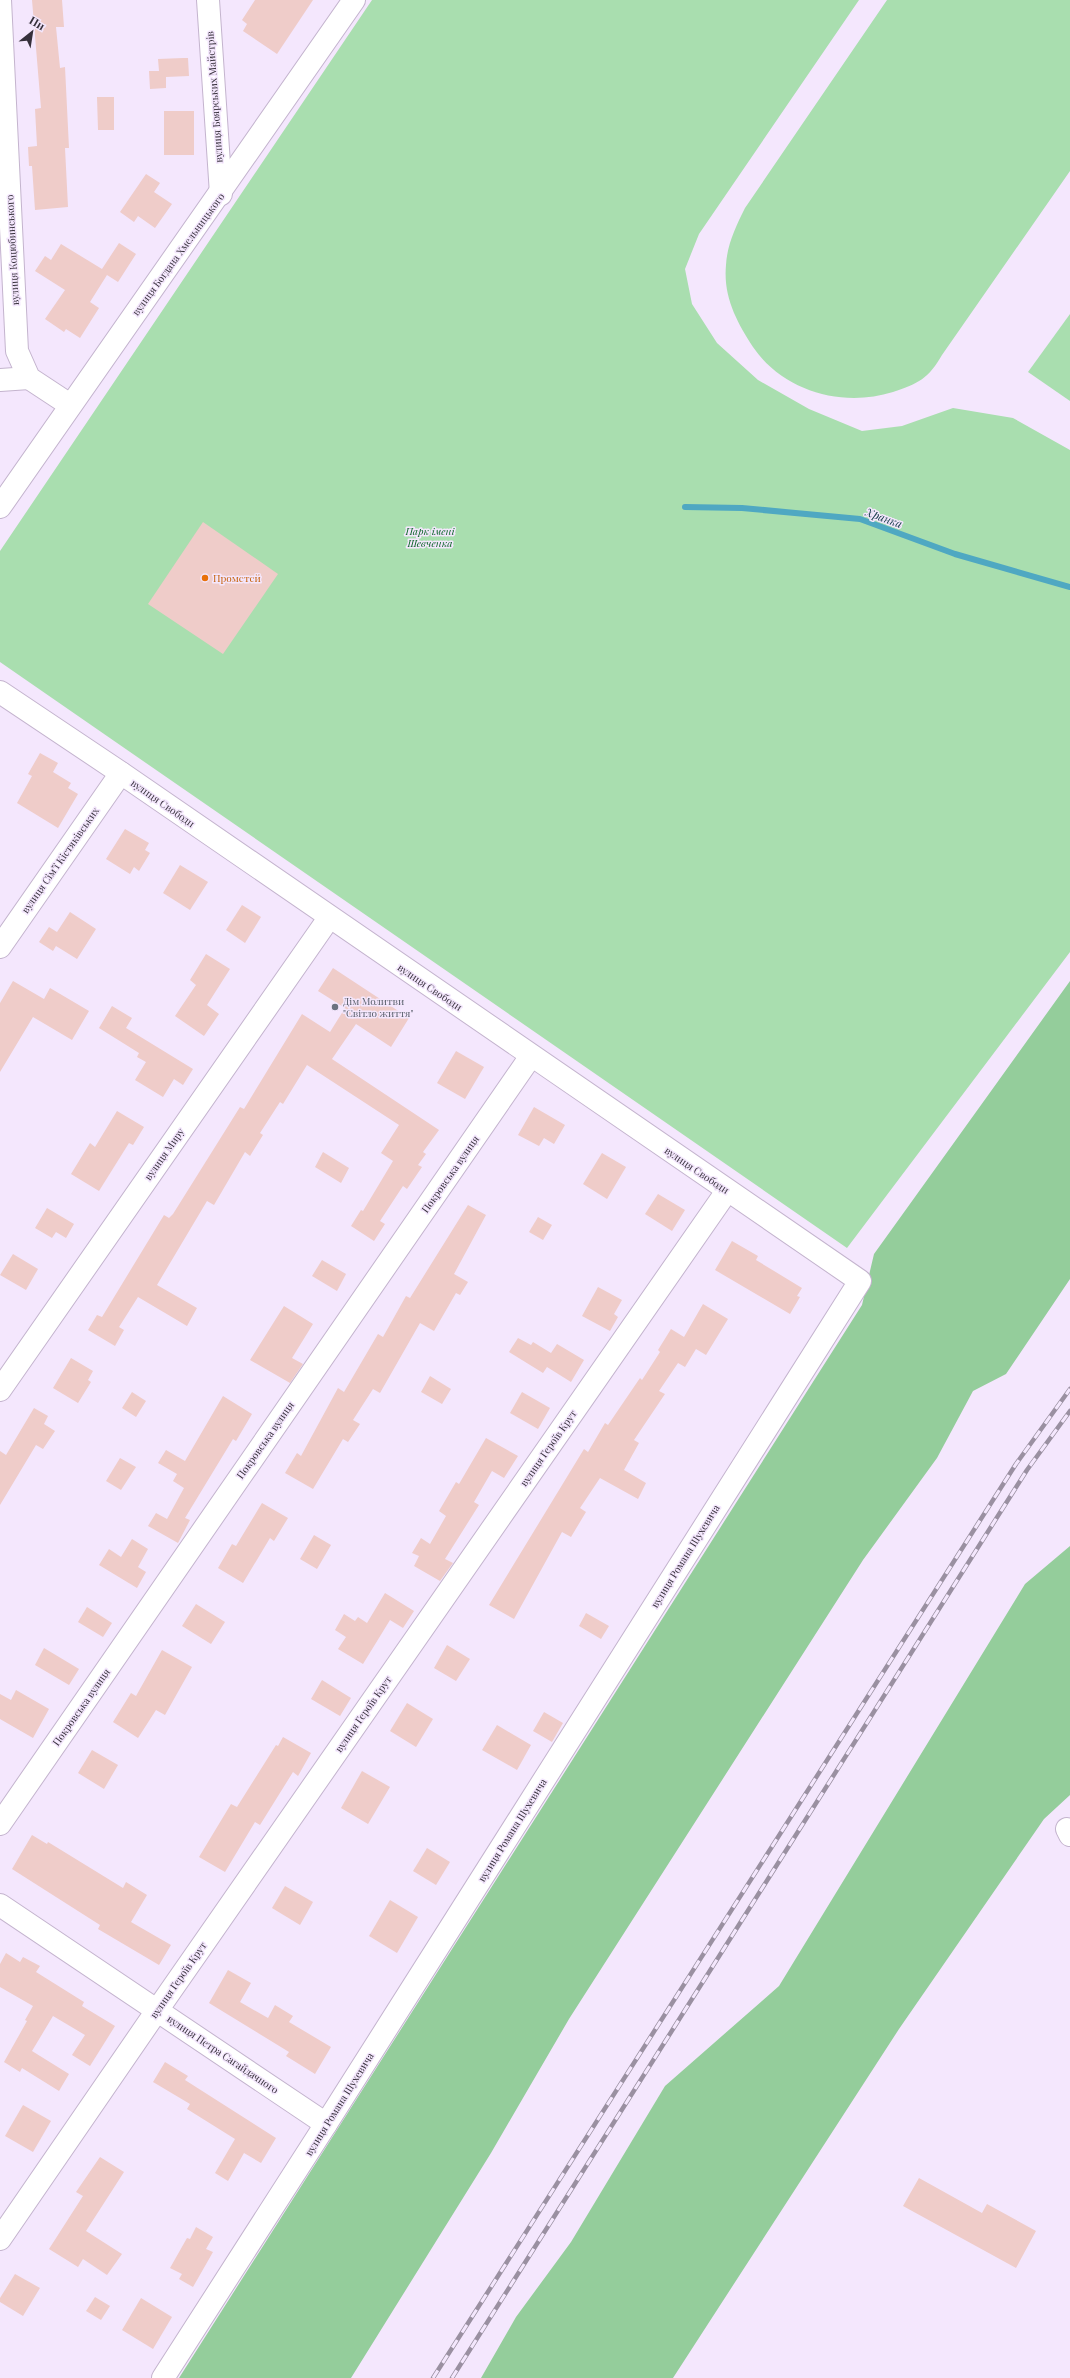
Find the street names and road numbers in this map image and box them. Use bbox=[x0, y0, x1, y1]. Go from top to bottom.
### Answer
street label: вулиця Боярських Майстрів bbox=[202, 30, 226, 163]
street label: вулиця Богдана Хмельницького bbox=[129, 189, 228, 318]
street label: вулиця Коцюбинського bbox=[2, 194, 22, 306]
street label: вулиця Свободи bbox=[128, 776, 198, 830]
street label: вулиця Сімʼї Кістяківських bbox=[18, 803, 103, 916]
street label: вулиця Свободи bbox=[395, 960, 465, 1014]
street label: вулиця Миру bbox=[141, 1125, 187, 1183]
street label: Покровська вулиця bbox=[418, 1132, 482, 1215]
street label: вулиця Свободи bbox=[662, 1143, 732, 1197]
street label: Покровська вулиця bbox=[233, 1398, 297, 1481]
street label: вулиця Героїв Крут bbox=[516, 1407, 580, 1489]
street label: вулиця Романа Шухевича bbox=[647, 1502, 723, 1610]
street label: Покровська вулиця bbox=[49, 1665, 113, 1748]
street label: вулиця Героїв Крут bbox=[331, 1673, 395, 1755]
street label: вулиця Романа Шухевича bbox=[474, 1776, 550, 1884]
street label: вулиця Героїв Крут bbox=[146, 1939, 210, 2021]
street label: вулиця Петра Сагайдачного bbox=[165, 2011, 282, 2097]
street label: вулиця Романа Шухевича bbox=[301, 2050, 377, 2158]

